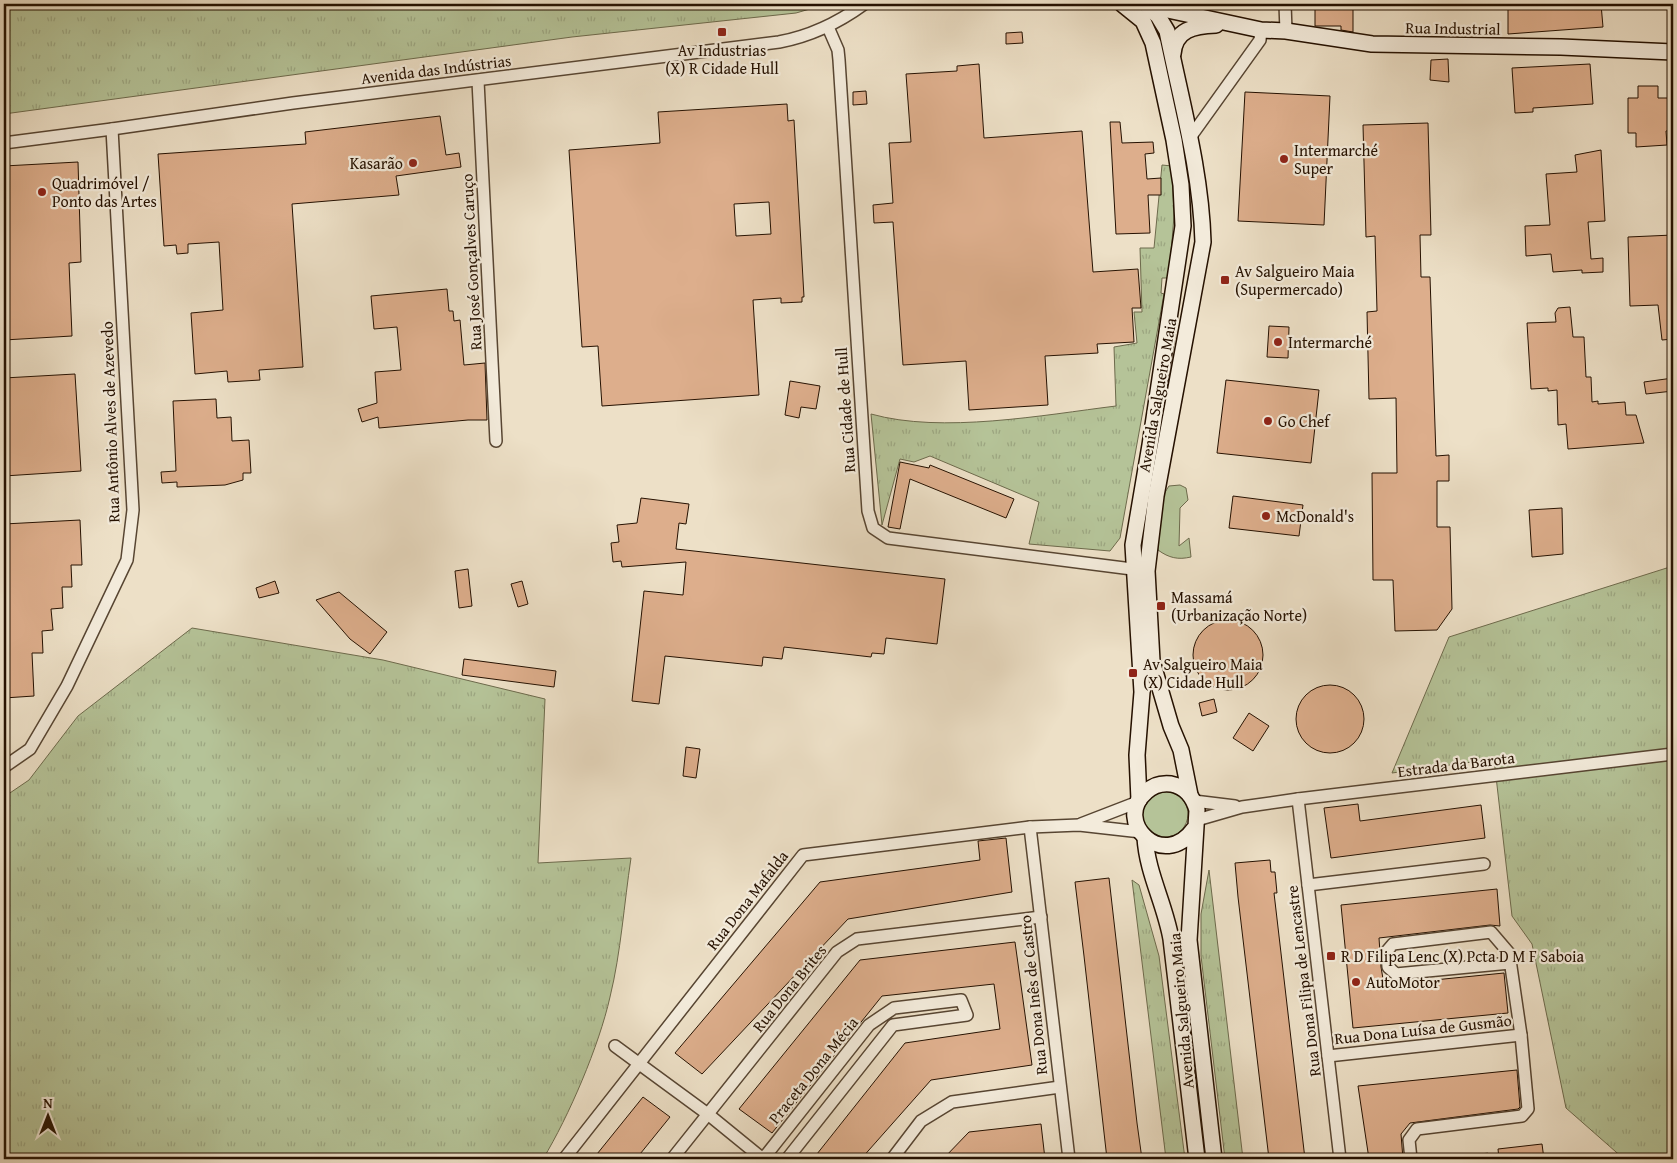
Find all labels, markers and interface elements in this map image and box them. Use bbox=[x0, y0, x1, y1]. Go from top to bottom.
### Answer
street label: Rua Industrial bbox=[1405, 15, 1501, 41]
marker: Av Industrias (X) R Cidade Hull bbox=[716, 26, 728, 38]
place label: Av Industrias (X) R Cidade Hull bbox=[665, 38, 779, 80]
street label: Avenida das Indústrias bbox=[359, 48, 513, 90]
place label: Intermarché Super bbox=[1294, 138, 1378, 180]
place label: Kasarão bbox=[350, 151, 403, 175]
marker: Intermarché Super bbox=[1278, 153, 1290, 165]
marker: Kasarão bbox=[407, 157, 419, 169]
place label: Quadrimóvel / Ponto das Artes bbox=[52, 171, 157, 213]
street label: Rua José Gonçalves Caruço bbox=[454, 173, 488, 351]
marker: Quadrimóvel / Ponto das Artes bbox=[36, 186, 48, 198]
place label: Av Salgueiro Maia (Supermercado) bbox=[1235, 259, 1355, 301]
marker: Av Salgueiro Maia (Supermercado) bbox=[1219, 274, 1231, 286]
street label: Avenida Salgueiro Maia bbox=[1132, 315, 1182, 474]
street label: Rua Antônio Alves de Azevedo bbox=[94, 321, 126, 523]
place label: Intermarché bbox=[1288, 330, 1372, 354]
marker: Intermarché bbox=[1272, 336, 1284, 348]
street label: Rua Cidade de Hull bbox=[829, 346, 861, 474]
place label: Go Chef bbox=[1278, 409, 1331, 433]
marker: Go Chef bbox=[1262, 415, 1274, 427]
place label: McDonald's bbox=[1276, 504, 1354, 528]
marker: McDonald's bbox=[1260, 510, 1272, 522]
place label: Massamá (Urbanização Norte) bbox=[1171, 585, 1307, 627]
marker: Massamá (Urbanização Norte) bbox=[1155, 600, 1167, 612]
place label: Av Salgueiro Maia (X) Cidade Hull bbox=[1143, 652, 1263, 694]
marker: Av Salgueiro Maia (X) Cidade Hull bbox=[1127, 667, 1139, 679]
street label: Estrada da Barota bbox=[1396, 745, 1516, 783]
street label: Rua Dona Mafalda bbox=[700, 845, 794, 955]
street label: Rua Dona Filipa de Lencastre bbox=[1279, 884, 1327, 1078]
street label: Rua Dona Inês de Castro bbox=[1013, 914, 1053, 1076]
street label: Avenida Salgueiro Maia bbox=[1162, 932, 1200, 1090]
street label: Rua Dona Brites bbox=[746, 939, 832, 1037]
place label: R D Filipa Lenc (X) Pcta D M F Saboia bbox=[1341, 944, 1585, 968]
marker: R D Filipa Lenc (X) Pcta D M F Saboia bbox=[1325, 950, 1337, 962]
place label: AutoMotor bbox=[1366, 970, 1440, 994]
marker: AutoMotor bbox=[1350, 976, 1362, 988]
street label: Rua Dona Luísa de Gusmão bbox=[1333, 1008, 1513, 1050]
street label: Praceta Dona Mécia bbox=[762, 1011, 864, 1129]
north arrow bbox=[22, 1090, 72, 1140]
text: N bbox=[43, 1093, 53, 1113]

